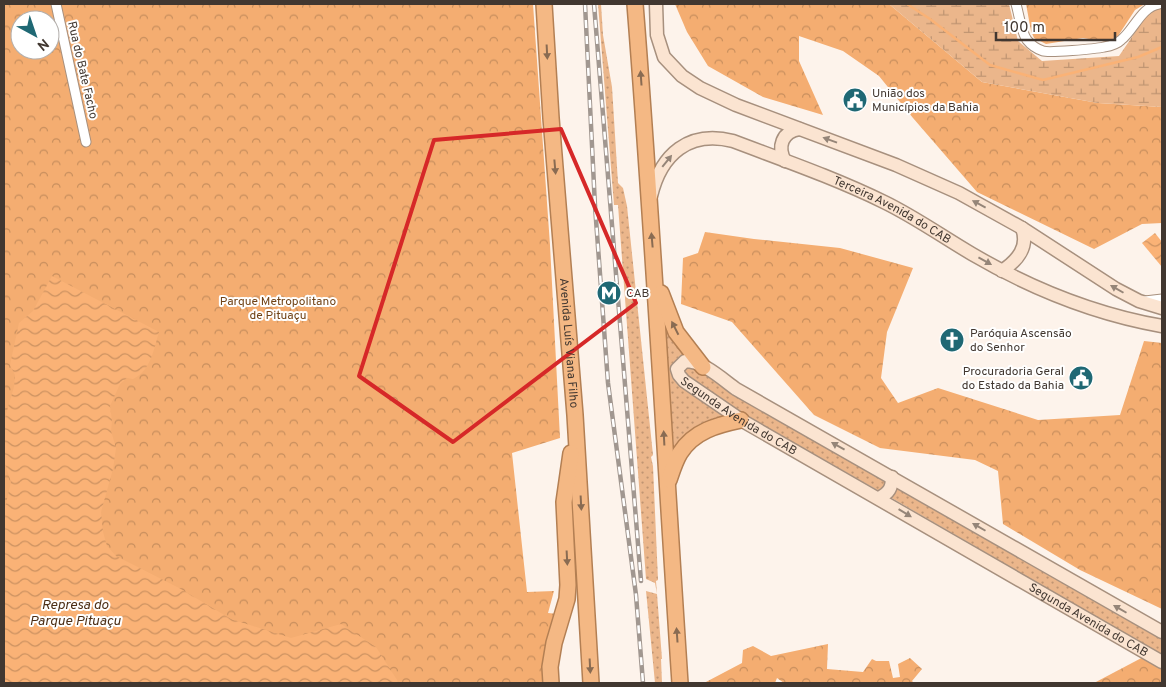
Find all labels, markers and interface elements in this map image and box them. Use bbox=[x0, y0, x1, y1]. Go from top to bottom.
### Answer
north arrow bbox=[10, 10, 60, 60]
scale bar bbox=[996, 10, 1115, 42]
text: 100 m bbox=[1004, 19, 1045, 38]
street label: Rua do Bate Facho bbox=[63, 20, 101, 121]
text: N bbox=[33, 34, 52, 54]
one-way arrow bbox=[544, 45, 552, 61]
one-way arrow bbox=[636, 70, 644, 86]
place label: União dos Municípios da Bahia bbox=[872, 86, 978, 116]
public building icon: União dos Municípios da Bahia bbox=[842, 87, 868, 113]
one-way arrow bbox=[822, 136, 837, 144]
one-way arrow bbox=[662, 155, 673, 168]
one-way arrow bbox=[551, 159, 559, 175]
street label: Terceira Avenida do CAB bbox=[831, 173, 954, 248]
one-way arrow bbox=[972, 200, 987, 208]
one-way arrow bbox=[648, 232, 656, 248]
one-way arrow bbox=[977, 257, 992, 265]
street label: Avenida Luís Viana Filho bbox=[555, 277, 581, 409]
metro station icon: CAB bbox=[596, 280, 622, 306]
one-way arrow bbox=[1111, 285, 1124, 294]
place label: CAB bbox=[626, 286, 649, 302]
park label: Parque Metropolitano de Pituaçu bbox=[220, 294, 336, 324]
one-way arrow bbox=[671, 320, 679, 335]
place label: Paróquia Ascensão do Senhor bbox=[970, 326, 1072, 356]
church icon: Paróquia Ascensão do Senhor bbox=[939, 327, 965, 353]
place label: Procuradoria Geral do Estado da Bahia bbox=[962, 364, 1064, 394]
public building icon: Procuradoria Geral do Estado da Bahia bbox=[1068, 365, 1094, 391]
street label: Segunda Avenida do CAB bbox=[677, 374, 800, 460]
one-way arrow bbox=[660, 429, 668, 445]
one-way arrow bbox=[831, 442, 845, 451]
one-way arrow bbox=[577, 496, 585, 512]
one-way arrow bbox=[899, 509, 912, 518]
one-way arrow bbox=[972, 523, 986, 532]
one-way arrow bbox=[563, 551, 571, 567]
street label: Segunda Avenida do CAB bbox=[1026, 580, 1151, 661]
water label: Represa do Parque Pituaçu bbox=[29, 597, 121, 630]
one-way arrow bbox=[1112, 605, 1127, 613]
one-way arrow bbox=[673, 626, 681, 642]
one-way arrow bbox=[587, 658, 595, 674]

